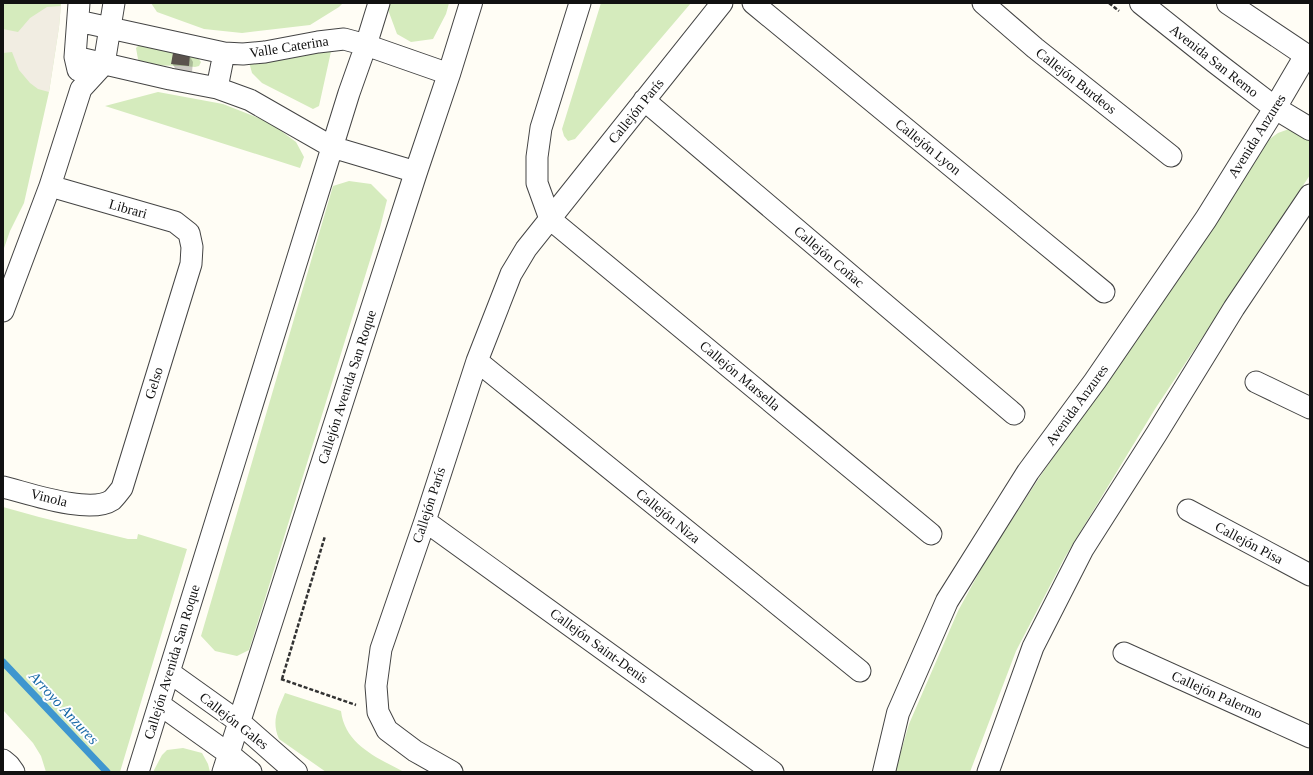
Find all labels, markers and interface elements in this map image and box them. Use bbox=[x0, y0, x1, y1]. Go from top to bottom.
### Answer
street label: Avenida San Remo bbox=[1167, 22, 1261, 100]
street label: Valle Caterina bbox=[248, 33, 330, 61]
street label: Callejón Burdeos bbox=[1033, 45, 1119, 117]
street label: Callejón París bbox=[605, 76, 667, 146]
street label: Avenida Anzures bbox=[1225, 91, 1289, 181]
street label: Callejón Lyon bbox=[892, 116, 964, 178]
street label: Librari bbox=[107, 196, 149, 222]
street label: Callejón Coñac bbox=[791, 223, 867, 291]
street label: Callejón Avenida San Roque bbox=[315, 308, 379, 466]
street label: Callejón Marsella bbox=[697, 338, 784, 414]
street label: Avenida Anzures bbox=[1043, 362, 1111, 448]
street label: Gelso bbox=[142, 365, 166, 401]
street label: Callejón París bbox=[410, 465, 448, 545]
street label: Vinola bbox=[29, 486, 70, 510]
street label: Callejón Niza bbox=[633, 486, 703, 547]
street label: Callejón Pisa bbox=[1213, 519, 1286, 567]
street label: Callejón Avenida San Roque bbox=[141, 583, 203, 741]
street label: Callejón Saint-Denis bbox=[547, 606, 651, 686]
water label: Arroyo Anzures bbox=[26, 668, 102, 748]
street label: Callejón Palermo bbox=[1169, 668, 1265, 722]
street label: Callejón Gales bbox=[197, 690, 271, 752]

